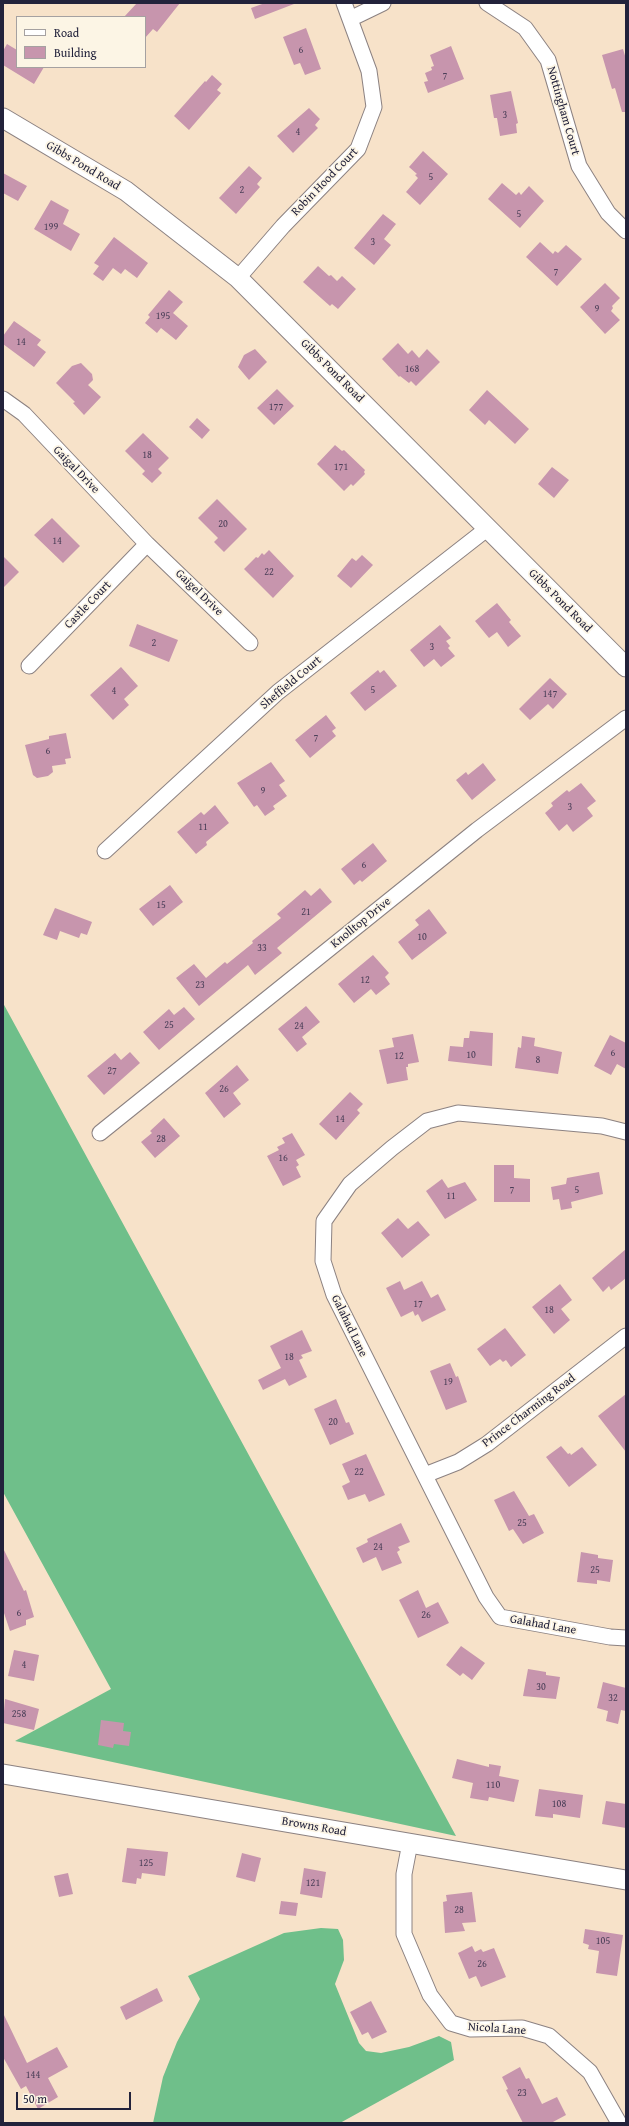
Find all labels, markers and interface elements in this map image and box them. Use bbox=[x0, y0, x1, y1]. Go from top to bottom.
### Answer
legend bbox=[16, 16, 146, 68]
text: Road bbox=[54, 24, 79, 41]
text: Building bbox=[54, 44, 97, 61]
house number: 6 bbox=[299, 44, 303, 56]
street label: Nottingham Court bbox=[543, 65, 583, 157]
house number: 7 bbox=[443, 70, 447, 82]
house number: 3 bbox=[503, 109, 507, 121]
house number: 4 bbox=[296, 126, 300, 138]
street label: Gibbs Pond Road bbox=[43, 138, 123, 194]
street label: Robin Hood Court bbox=[289, 145, 361, 219]
house number: 5 bbox=[429, 171, 433, 183]
house number: 2 bbox=[240, 184, 244, 196]
house number: 5 bbox=[517, 208, 521, 220]
house number: 199 bbox=[44, 221, 58, 233]
house number: 3 bbox=[371, 236, 375, 248]
house number: 7 bbox=[554, 266, 558, 278]
house number: 9 bbox=[595, 303, 599, 315]
house number: 195 bbox=[156, 310, 170, 322]
house number: 14 bbox=[16, 336, 26, 348]
street label: Gibbs Pond Road bbox=[297, 336, 367, 406]
house number: 168 bbox=[405, 363, 419, 375]
house number: 177 bbox=[269, 401, 283, 413]
street label: Gaigal Drive bbox=[50, 443, 102, 497]
house number: 18 bbox=[142, 449, 152, 461]
house number: 171 bbox=[334, 461, 348, 473]
house number: 20 bbox=[218, 518, 228, 530]
house number: 14 bbox=[52, 535, 62, 547]
house number: 22 bbox=[264, 566, 274, 578]
street label: Gibbs Pond Road bbox=[525, 566, 595, 636]
street label: Gaigel Drive bbox=[172, 567, 226, 619]
street label: Castle Court bbox=[62, 578, 114, 632]
house number: 2 bbox=[152, 637, 156, 649]
house number: 3 bbox=[430, 641, 434, 653]
street label: Sheffield Court bbox=[257, 653, 325, 713]
house number: 5 bbox=[371, 684, 375, 696]
house number: 4 bbox=[112, 685, 116, 697]
house number: 147 bbox=[543, 688, 557, 700]
house number: 7 bbox=[314, 732, 318, 744]
house number: 6 bbox=[46, 745, 50, 757]
house number: 9 bbox=[261, 785, 265, 797]
house number: 3 bbox=[568, 801, 572, 813]
house number: 11 bbox=[198, 821, 208, 833]
house number: 6 bbox=[362, 859, 366, 871]
street label: Knolltop Drive bbox=[328, 894, 394, 952]
house number: 15 bbox=[156, 899, 166, 911]
house number: 21 bbox=[301, 906, 311, 918]
house number: 10 bbox=[417, 931, 427, 943]
house number: 33 bbox=[257, 942, 267, 954]
house number: 12 bbox=[360, 974, 370, 986]
house number: 23 bbox=[195, 979, 205, 991]
house number: 25 bbox=[164, 1019, 174, 1031]
house number: 24 bbox=[294, 1020, 304, 1032]
house number: 6 bbox=[611, 1047, 615, 1059]
house number: 10 bbox=[466, 1049, 476, 1061]
house number: 12 bbox=[394, 1050, 404, 1062]
house number: 8 bbox=[536, 1054, 540, 1066]
house number: 27 bbox=[107, 1065, 117, 1077]
house number: 26 bbox=[219, 1083, 229, 1095]
house number: 14 bbox=[335, 1113, 345, 1125]
house number: 28 bbox=[156, 1133, 166, 1145]
house number: 16 bbox=[278, 1152, 288, 1164]
house number: 7 bbox=[510, 1184, 514, 1196]
house number: 5 bbox=[575, 1184, 579, 1196]
house number: 11 bbox=[446, 1190, 456, 1202]
street label: Galahad Lane bbox=[328, 1293, 370, 1359]
house number: 17 bbox=[413, 1298, 423, 1310]
house number: 18 bbox=[544, 1304, 554, 1316]
house number: 18 bbox=[284, 1351, 294, 1363]
street label: Prince Charming Road bbox=[480, 1371, 578, 1451]
house number: 19 bbox=[443, 1376, 453, 1388]
house number: 20 bbox=[328, 1416, 338, 1428]
house number: 22 bbox=[354, 1466, 364, 1478]
house number: 25 bbox=[517, 1517, 527, 1529]
house number: 24 bbox=[373, 1541, 383, 1553]
house number: 25 bbox=[590, 1564, 600, 1576]
house number: 6 bbox=[17, 1607, 21, 1619]
house number: 26 bbox=[421, 1609, 431, 1621]
street label: Galahad Lane bbox=[509, 1612, 577, 1638]
house number: 4 bbox=[22, 1659, 26, 1671]
house number: 30 bbox=[536, 1681, 546, 1693]
house number: 32 bbox=[608, 1692, 618, 1704]
house number: 258 bbox=[12, 1708, 26, 1720]
house number: 110 bbox=[486, 1779, 500, 1791]
house number: 108 bbox=[552, 1798, 566, 1810]
street label: Browns Road bbox=[281, 1814, 347, 1840]
house number: 125 bbox=[139, 1857, 153, 1869]
house number: 121 bbox=[306, 1877, 320, 1889]
house number: 28 bbox=[454, 1904, 464, 1916]
house number: 105 bbox=[596, 1935, 610, 1947]
house number: 26 bbox=[477, 1958, 487, 1970]
street label: Nicola Lane bbox=[467, 2020, 527, 2038]
house number: 144 bbox=[26, 2069, 40, 2081]
scale bar bbox=[18, 2084, 133, 2110]
house number: 23 bbox=[517, 2087, 527, 2099]
text: 50 m bbox=[23, 2090, 47, 2107]

